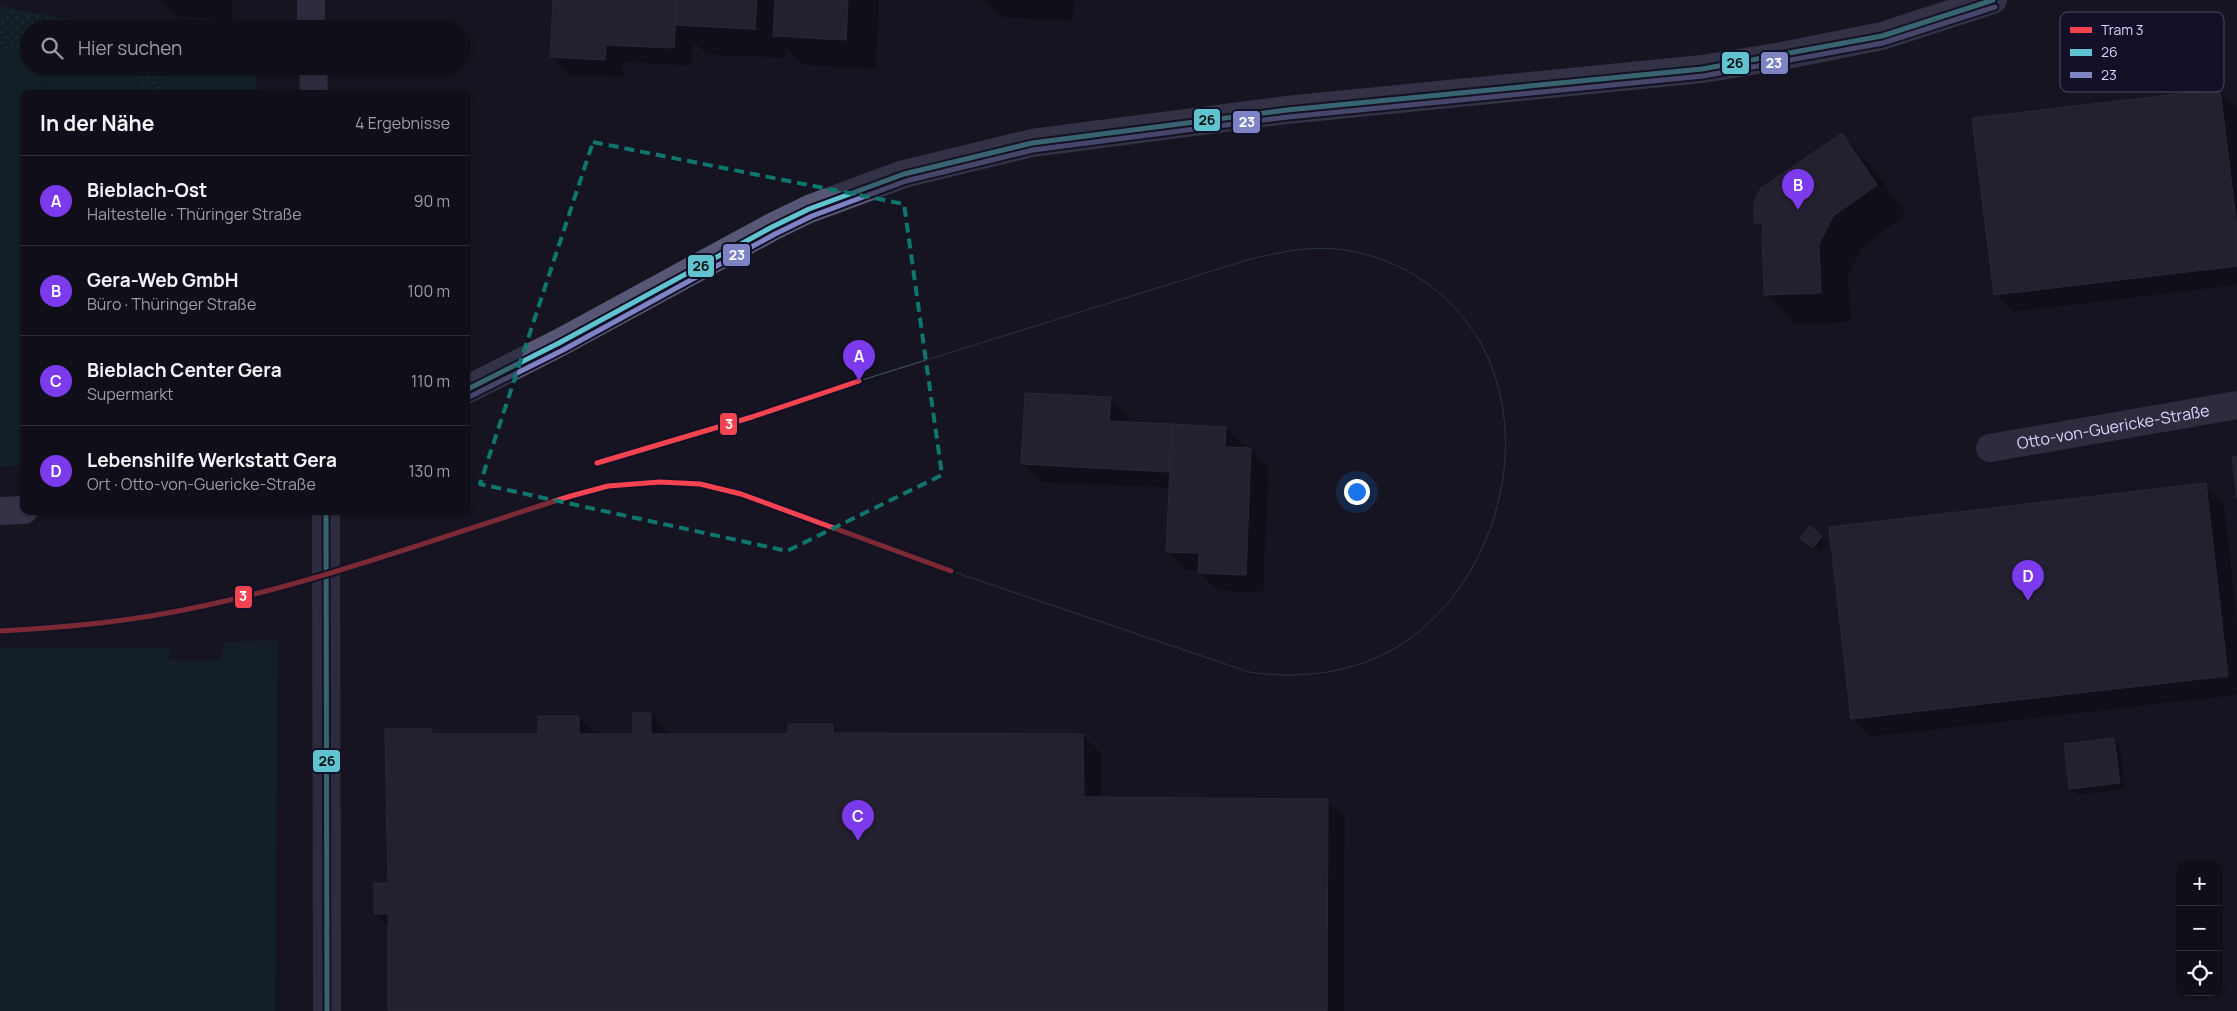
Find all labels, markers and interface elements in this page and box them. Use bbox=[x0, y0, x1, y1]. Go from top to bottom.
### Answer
legend bbox=[2060, 12, 2224, 92]
search box bbox=[20, 20, 470, 75]
text: Tram 3 bbox=[2101, 20, 2144, 39]
icon: search bbox=[38, 34, 66, 62]
text: Hier suchen bbox=[78, 35, 182, 61]
text: 26 bbox=[2101, 42, 2118, 61]
line badge: 26 bbox=[1721, 51, 1750, 75]
line badge: 23 bbox=[1760, 51, 1789, 75]
text: 26 bbox=[1726, 53, 1744, 72]
text: 23 bbox=[1766, 53, 1782, 72]
text: 23 bbox=[2101, 65, 2117, 84]
line badge: 26 bbox=[1193, 108, 1221, 132]
text: In der Nähe bbox=[40, 109, 154, 137]
text: 26 bbox=[1198, 110, 1216, 129]
line badge: 23 bbox=[1232, 110, 1261, 134]
text: 4 Ergebnisse bbox=[355, 112, 450, 134]
text: 23 bbox=[1239, 112, 1255, 131]
pin: B bbox=[1782, 169, 1814, 210]
text: Bieblach-Ost bbox=[87, 177, 207, 203]
text: A bbox=[51, 190, 61, 212]
text: 90 m bbox=[414, 190, 450, 212]
text: Haltestelle · Thüringer Straße bbox=[87, 203, 302, 225]
line badge: 23 bbox=[722, 243, 751, 267]
text: 23 bbox=[729, 245, 745, 264]
line badge: 26 bbox=[687, 254, 715, 278]
text: 26 bbox=[692, 256, 710, 275]
text: Gera-Web GmbH bbox=[87, 267, 239, 293]
text: B bbox=[51, 280, 61, 302]
text: 100 m bbox=[407, 280, 450, 302]
text: Büro · Thüringer Straße bbox=[87, 293, 256, 315]
pin: A bbox=[843, 340, 875, 381]
text: Bieblach Center Gera bbox=[87, 357, 282, 383]
text: C bbox=[50, 370, 62, 392]
text: 110 m bbox=[411, 370, 450, 392]
text: Supermarkt bbox=[87, 383, 174, 405]
street label: Otto-von-Guericke-Straße bbox=[2015, 399, 2211, 454]
line badge: 3 bbox=[719, 412, 738, 436]
text: 3 bbox=[725, 414, 733, 433]
text: Lebenshilfe Werkstatt Gera bbox=[87, 447, 337, 473]
text: D bbox=[50, 460, 62, 482]
text: 130 m bbox=[408, 460, 450, 482]
text: Ort · Otto-von-Guericke-Straße bbox=[87, 473, 316, 495]
your location bbox=[1344, 479, 1370, 505]
pin: D bbox=[2012, 560, 2044, 601]
line badge: 3 bbox=[234, 585, 253, 609]
text: 3 bbox=[239, 586, 247, 605]
line badge: 26 bbox=[312, 749, 341, 773]
text: 26 bbox=[318, 751, 336, 770]
pin: C bbox=[842, 800, 874, 841]
map controls bbox=[2177, 861, 2222, 996]
button: + bbox=[2177, 861, 2222, 906]
button: − bbox=[2177, 906, 2222, 951]
button: locate bbox=[2177, 951, 2222, 996]

